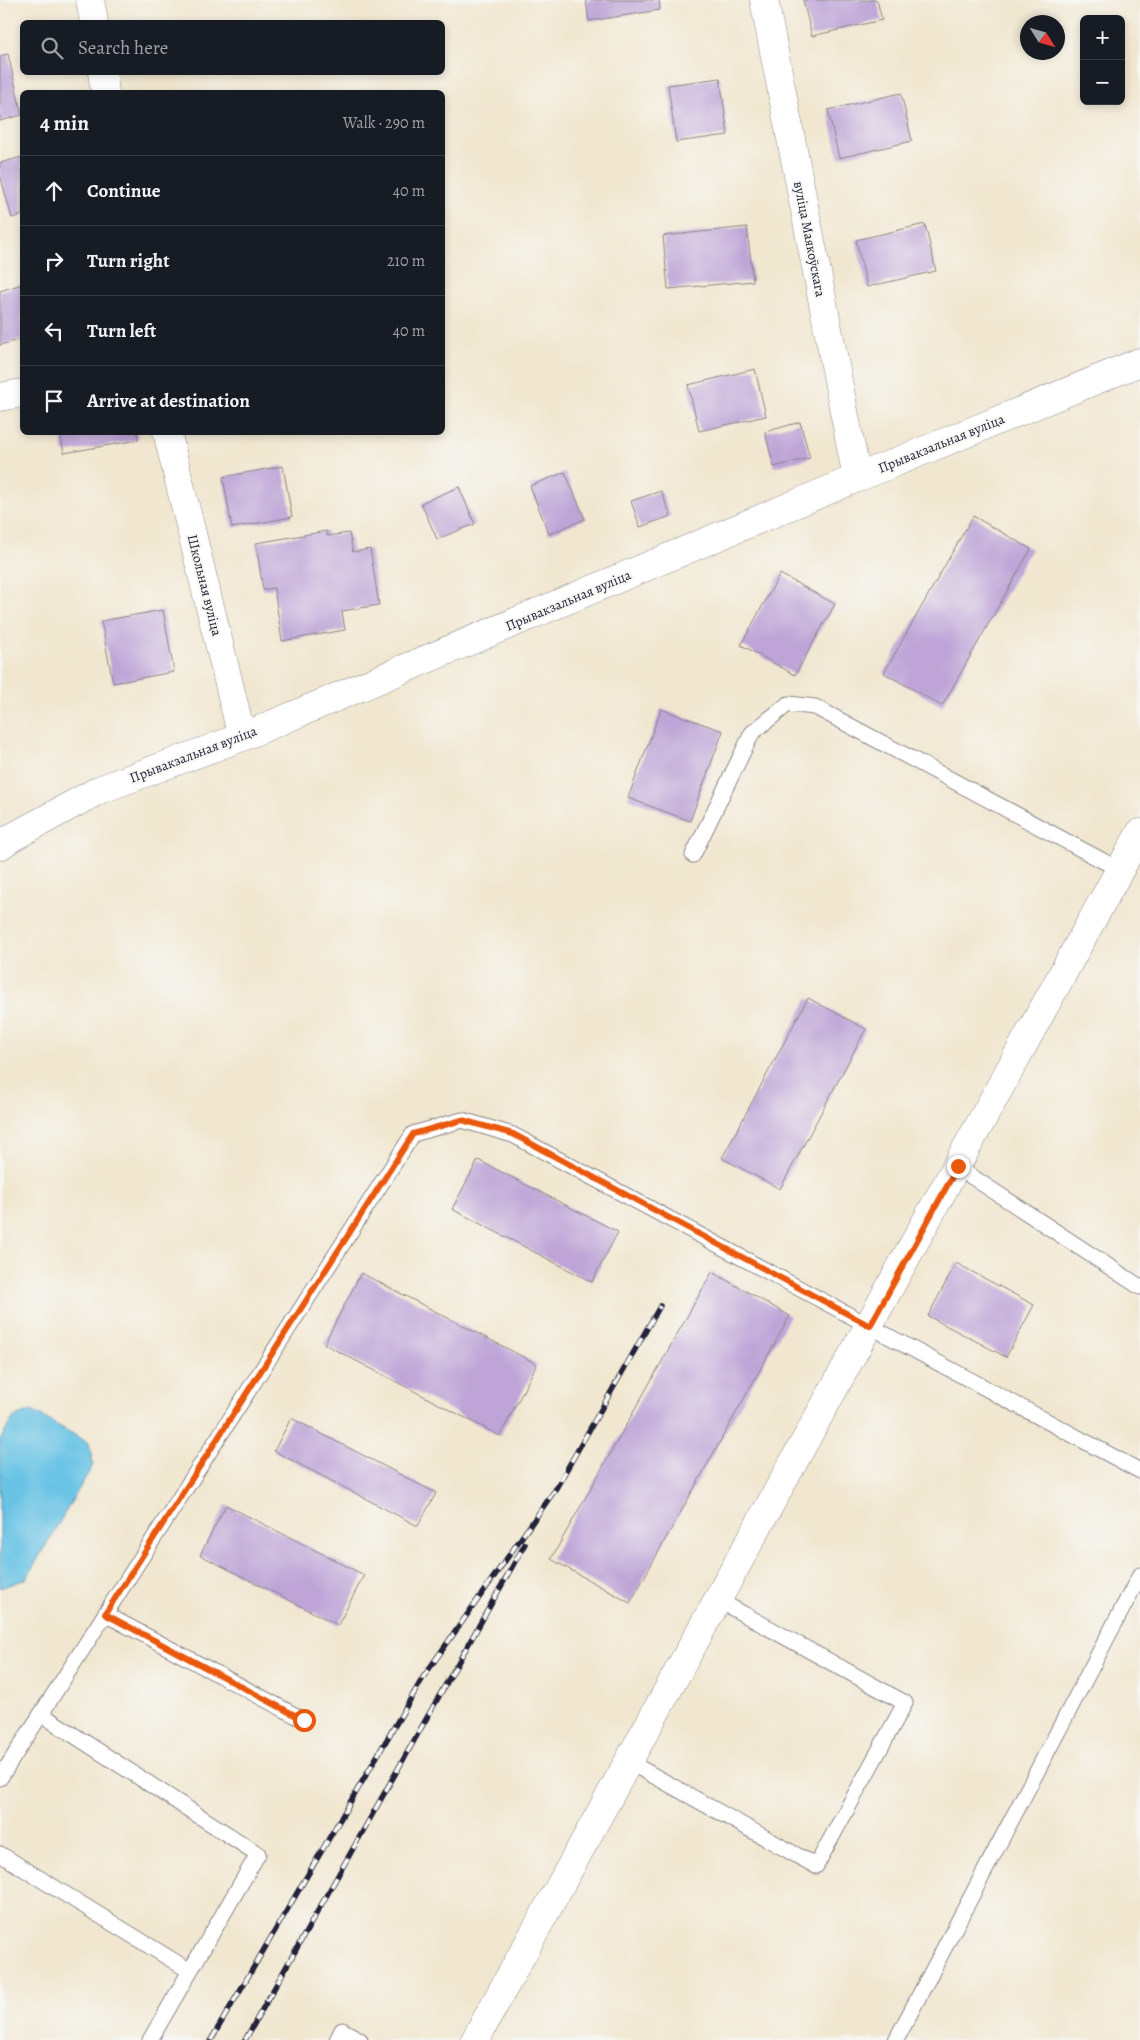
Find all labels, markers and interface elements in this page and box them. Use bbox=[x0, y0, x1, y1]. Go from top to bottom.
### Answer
north arrow bbox=[1020, 15, 1065, 60]
map controls bbox=[1080, 15, 1125, 105]
button: + bbox=[1080, 15, 1125, 60]
search box bbox=[20, 20, 445, 75]
icon: search bbox=[38, 34, 66, 62]
text: Search here bbox=[78, 35, 168, 61]
button: − bbox=[1080, 60, 1125, 105]
text: 4 min bbox=[40, 109, 89, 137]
text: Walk · 290 m bbox=[343, 112, 425, 134]
icon: ahead bbox=[40, 177, 68, 205]
text: Continue bbox=[87, 178, 161, 204]
text: 40 m bbox=[393, 180, 425, 202]
street label: вуліца Маякоўскага bbox=[789, 180, 830, 299]
icon: right bbox=[40, 247, 68, 275]
text: Turn right bbox=[87, 248, 169, 274]
text: 210 m bbox=[387, 250, 425, 272]
icon: left bbox=[40, 317, 68, 345]
text: Turn left bbox=[87, 318, 156, 344]
text: 40 m bbox=[393, 320, 425, 342]
icon: arrive bbox=[40, 387, 68, 415]
text: Arrive at destination bbox=[87, 388, 250, 414]
street label: Прывакзальная вуліца bbox=[875, 409, 1008, 478]
street label: Школьная вуліца bbox=[183, 532, 226, 638]
street label: Прывакзальная вуліца bbox=[502, 565, 634, 636]
street label: Прывакзальная вуліца bbox=[127, 721, 260, 787]
route end bbox=[947, 1155, 970, 1178]
route start bbox=[293, 1709, 316, 1732]

